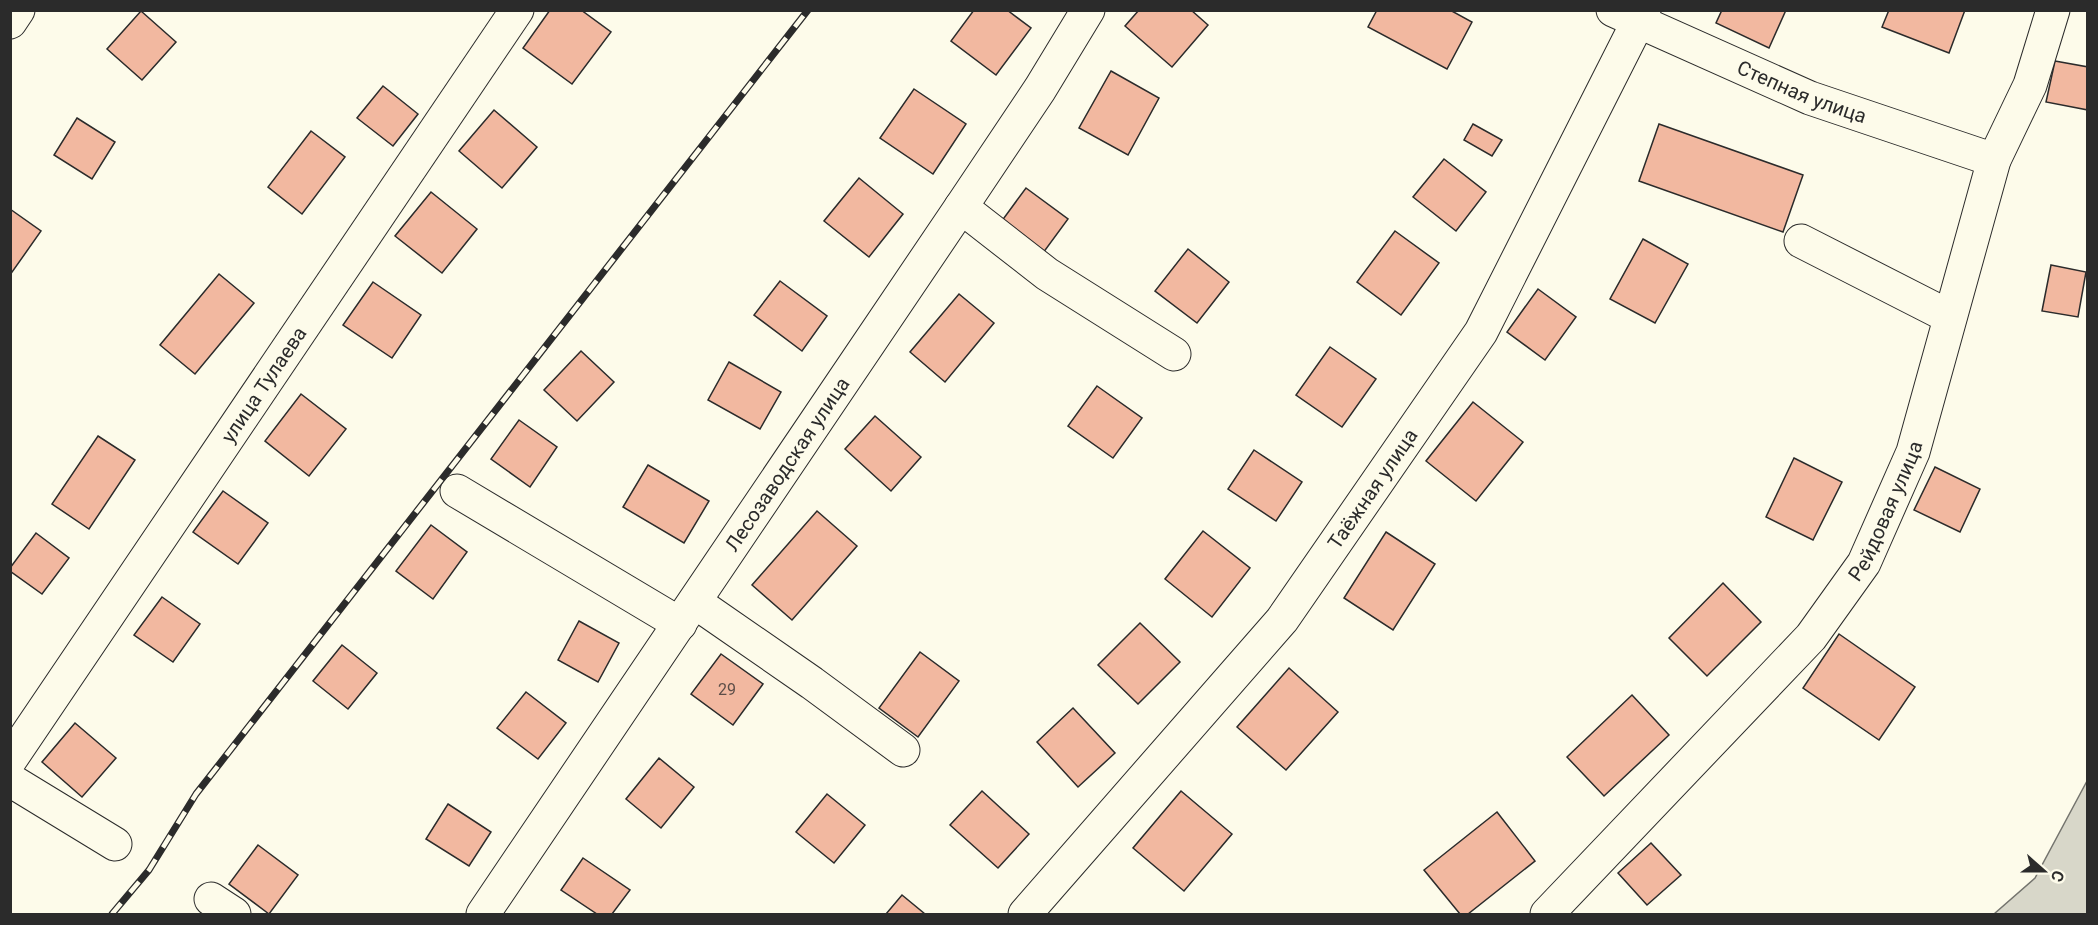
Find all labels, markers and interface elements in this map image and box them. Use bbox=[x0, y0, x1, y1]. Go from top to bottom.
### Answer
street label: Степная улица bbox=[1733, 55, 1870, 128]
street label: улица Тулаева bbox=[216, 322, 311, 447]
street label: Лесозаводская улица bbox=[720, 373, 854, 556]
street label: Таёжная улица bbox=[1323, 424, 1423, 554]
street label: Рейдовая улица bbox=[1843, 439, 1927, 586]
house number: 29 bbox=[718, 680, 736, 699]
north arrow bbox=[2014, 841, 2074, 901]
text: С bbox=[2047, 868, 2068, 884]

